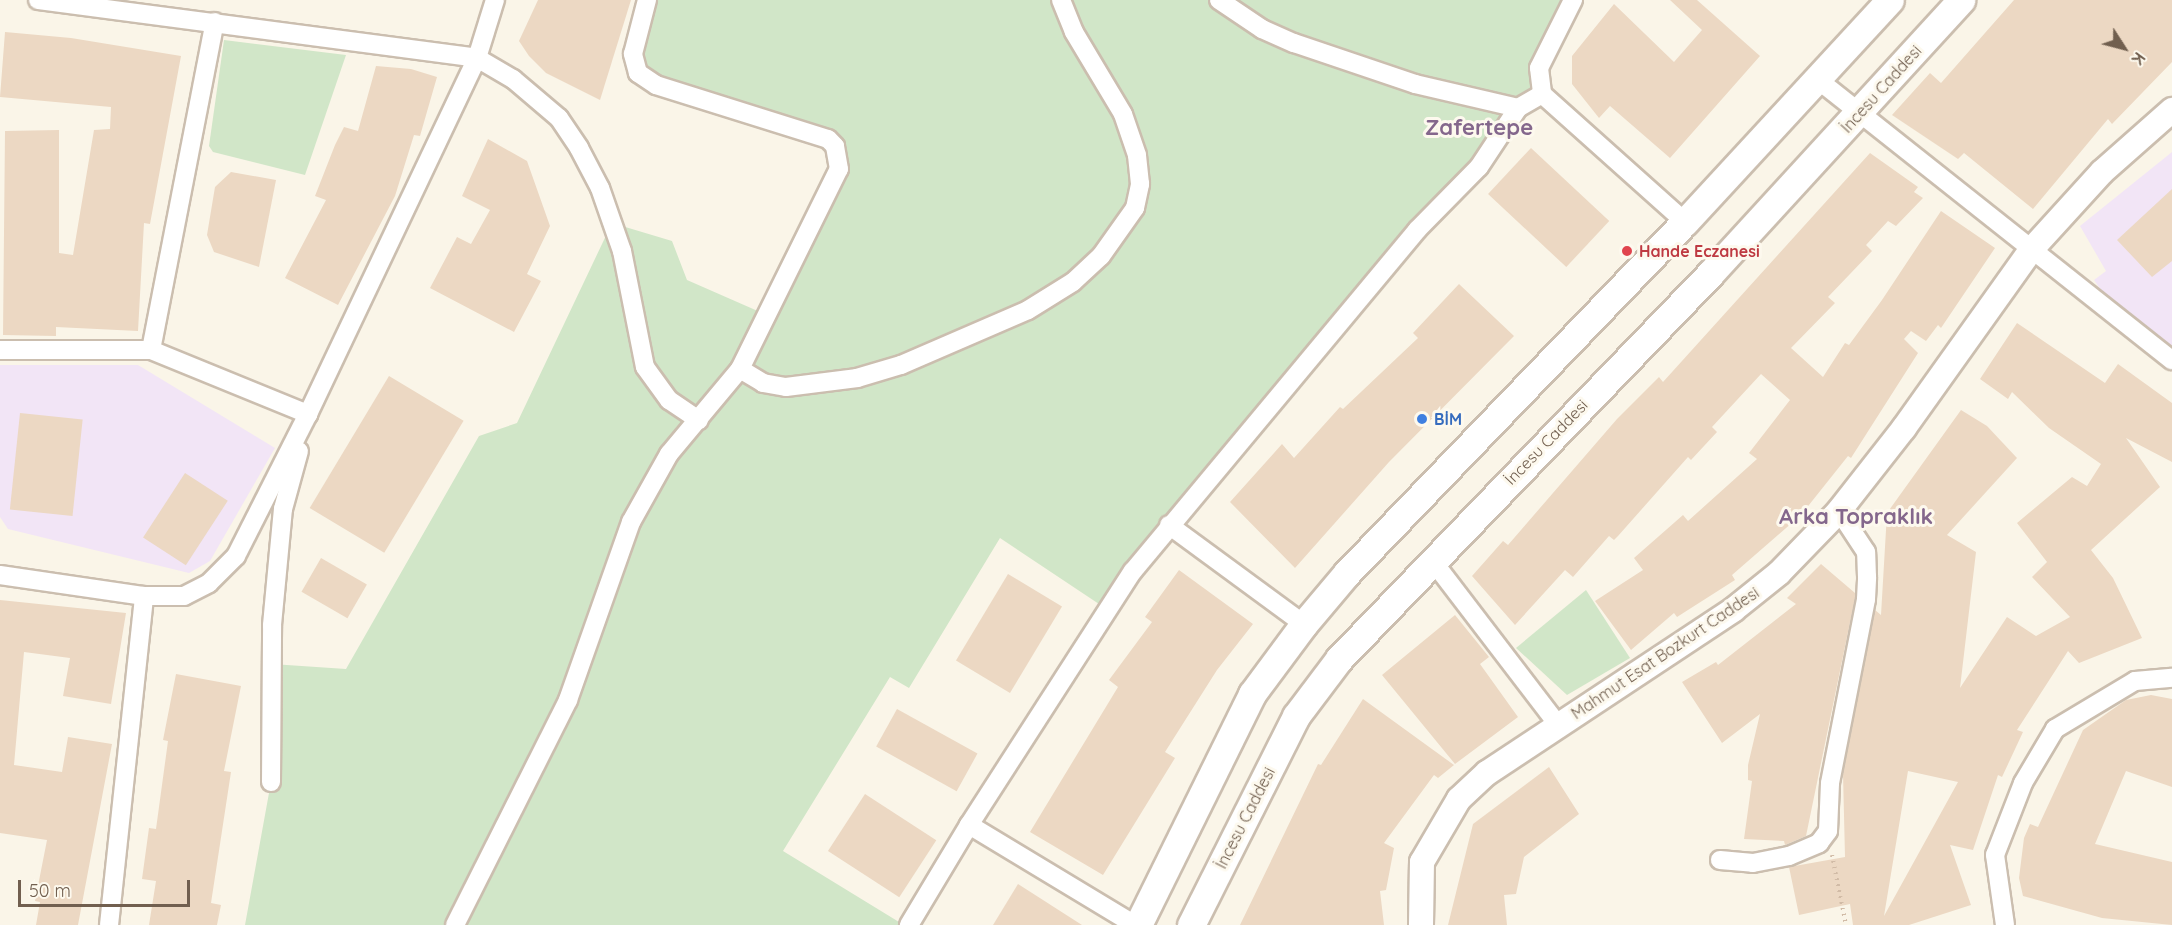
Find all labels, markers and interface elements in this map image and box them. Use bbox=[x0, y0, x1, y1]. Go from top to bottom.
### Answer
north arrow bbox=[2094, 18, 2154, 78]
street label: İncesu Caddesi bbox=[1837, 41, 1925, 137]
text: K bbox=[2127, 48, 2150, 69]
district label: Zafertepe bbox=[1425, 115, 1533, 141]
place label: Hande Eczanesi bbox=[1639, 241, 1760, 261]
marker: Hande Eczanesi bbox=[1620, 244, 1634, 258]
street label: İncesu Caddesi bbox=[1501, 395, 1591, 489]
place label: BİM bbox=[1434, 409, 1462, 429]
marker: BİM bbox=[1415, 412, 1429, 426]
district label: Arka Topraklık bbox=[1779, 504, 1933, 530]
street label: Mahmut Esat Bozkurt Caddesi bbox=[1567, 583, 1763, 723]
street label: İncesu Caddesi bbox=[1211, 764, 1279, 872]
scale bar bbox=[21, 868, 194, 906]
text: 50 m bbox=[29, 879, 71, 902]

